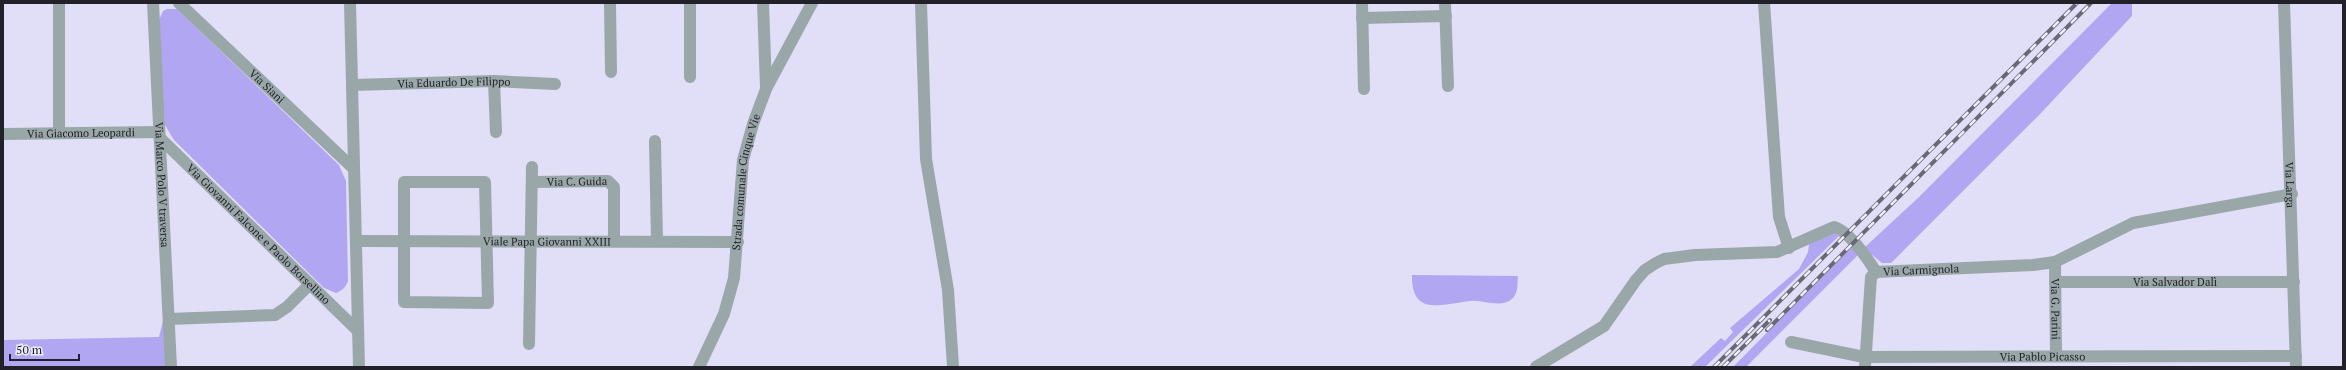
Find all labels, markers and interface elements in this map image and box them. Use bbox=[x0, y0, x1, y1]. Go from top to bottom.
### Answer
street label: Via Siani bbox=[246, 66, 287, 106]
street label: Via Eduardo De Filippo bbox=[397, 74, 511, 91]
street label: Strada comunale Cinque Vie bbox=[729, 111, 763, 251]
street label: Via Marco Polo V traversa bbox=[152, 122, 172, 248]
street label: Via Giacomo Leopardi bbox=[27, 125, 135, 141]
street label: Via Giovanni Falcone e Paolo Borsellino bbox=[184, 161, 333, 307]
street label: Via Larga bbox=[2282, 162, 2298, 209]
street label: Via C. Guida bbox=[547, 174, 608, 189]
street label: Viale Papa Giovanni XXIII bbox=[483, 234, 611, 249]
street label: Via Carmignola bbox=[1883, 261, 1960, 279]
street label: Via Salvador Dalì bbox=[2133, 275, 2217, 289]
street label: Via G. Parini bbox=[2048, 278, 2063, 340]
scale bar bbox=[10, 336, 79, 362]
text: 50 m bbox=[16, 342, 43, 357]
street label: Via Pablo Picasso bbox=[2000, 349, 2085, 364]

